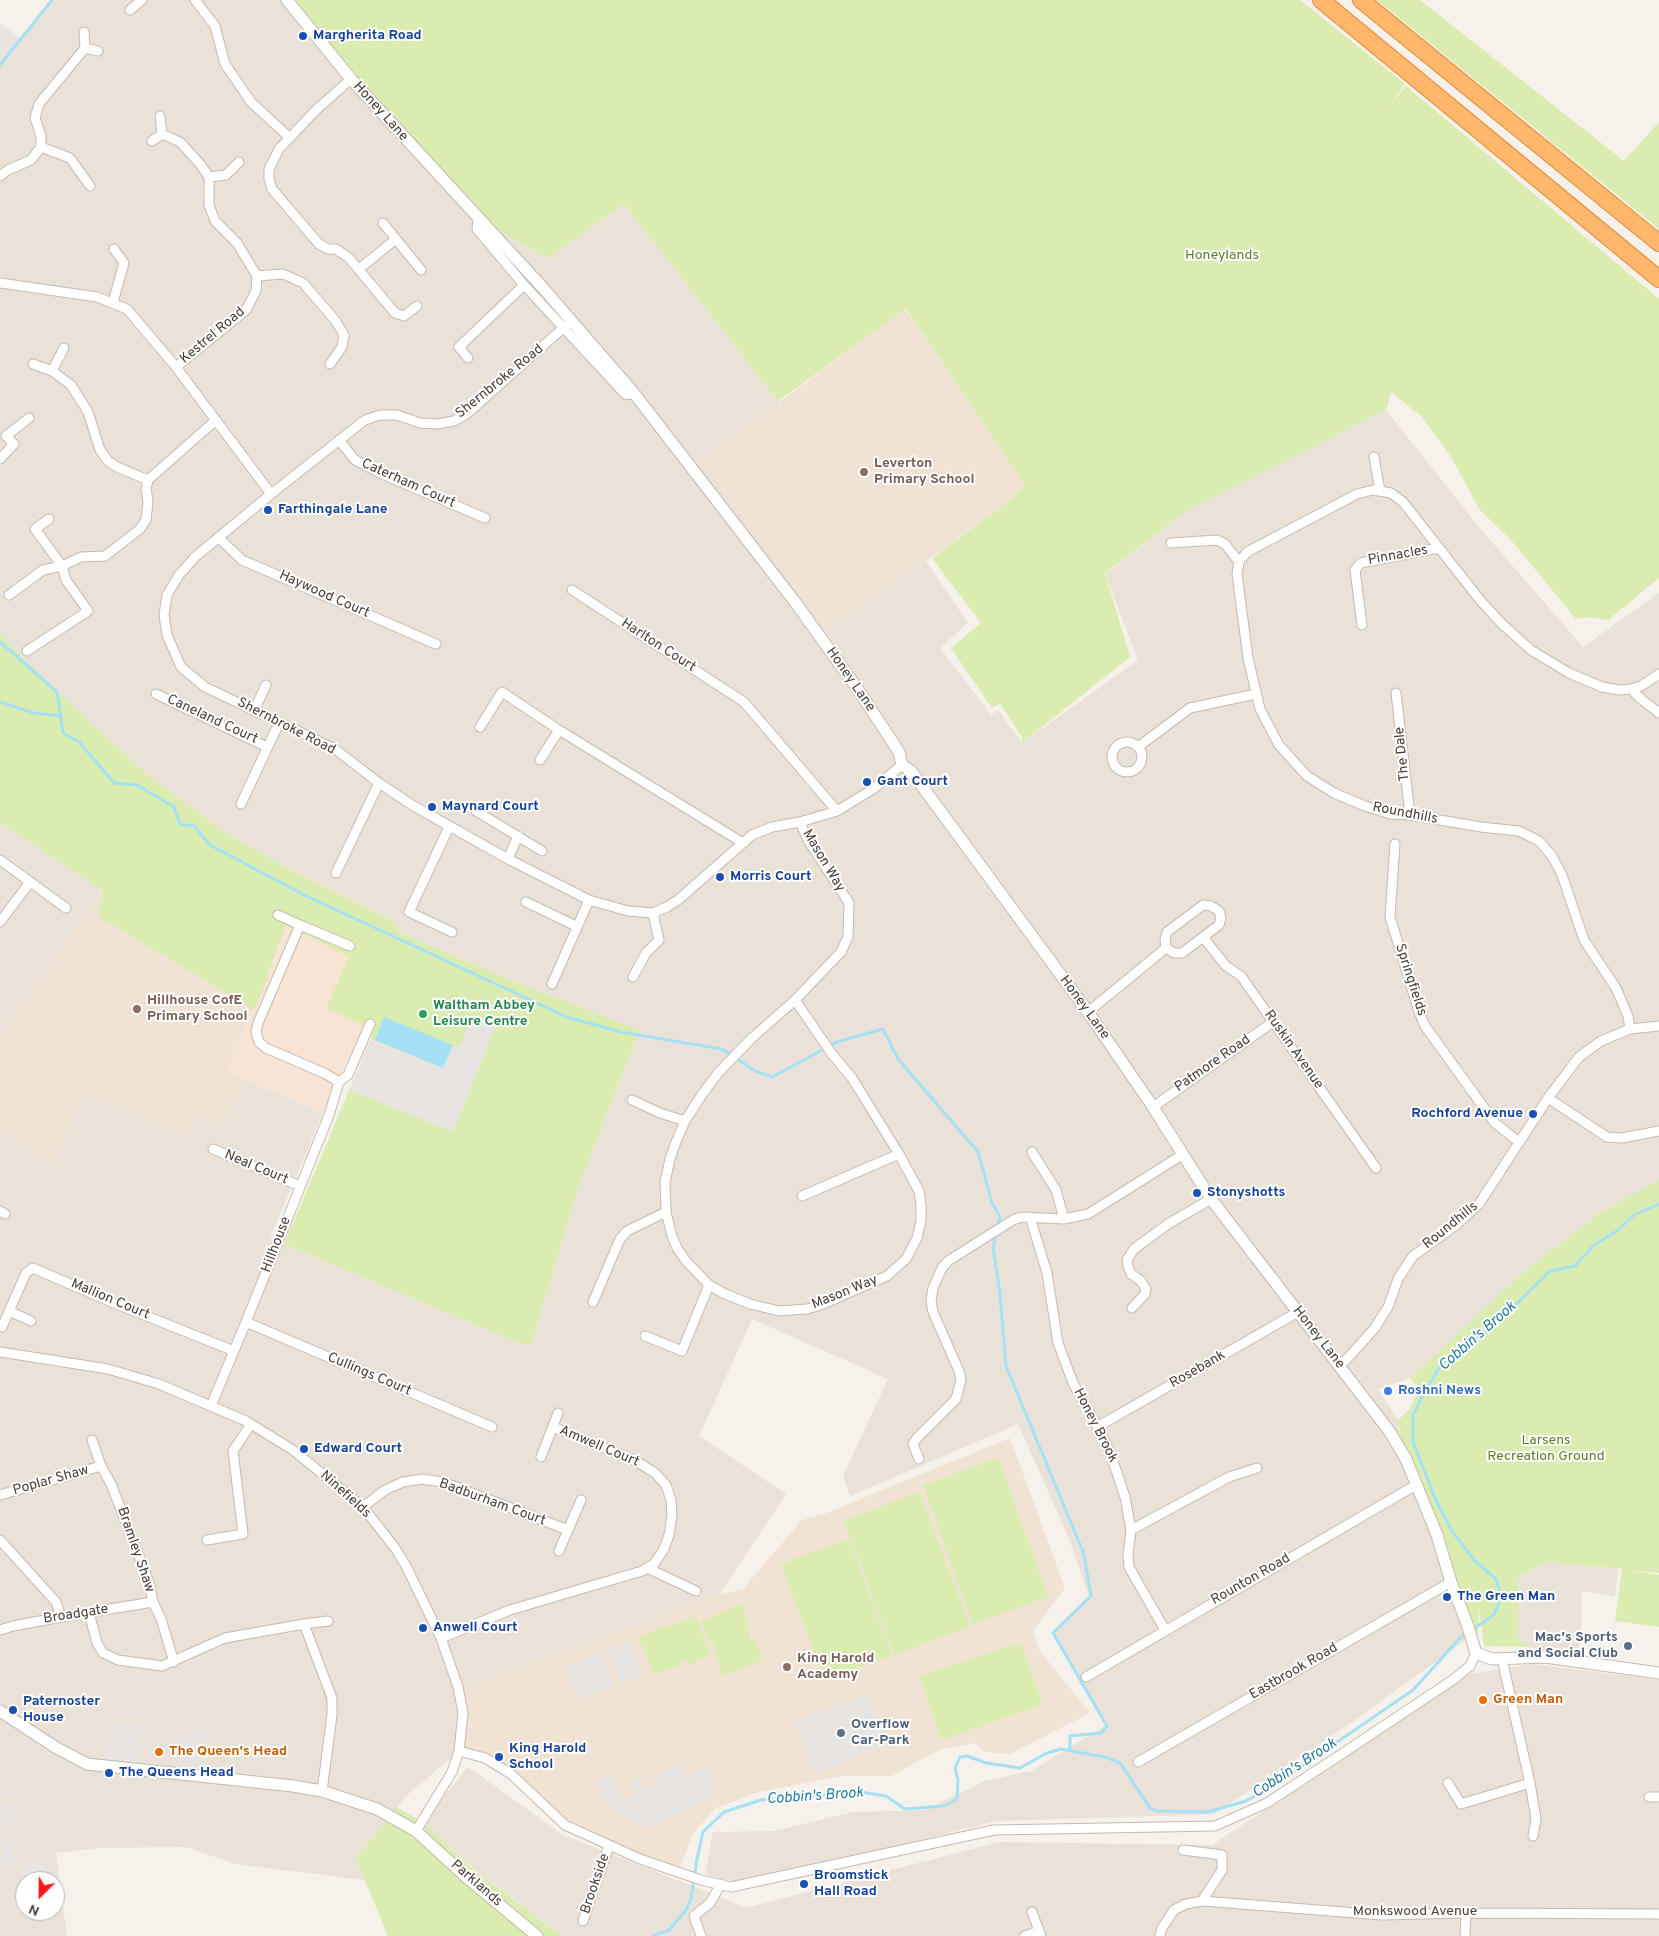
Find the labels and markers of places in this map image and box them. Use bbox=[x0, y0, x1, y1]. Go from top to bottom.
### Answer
place label: Margherita Road bbox=[313, 28, 422, 44]
marker: Margherita Road bbox=[297, 30, 309, 42]
place label: Leverton Primary School bbox=[874, 456, 975, 488]
marker: Leverton Primary School bbox=[858, 466, 870, 478]
place label: Farthingale Lane bbox=[278, 502, 388, 518]
marker: Farthingale Lane bbox=[262, 504, 274, 516]
place label: Gant Court bbox=[877, 774, 948, 790]
marker: Gant Court bbox=[861, 776, 873, 788]
place label: Maynard Court bbox=[442, 799, 539, 815]
marker: Maynard Court bbox=[426, 801, 438, 813]
place label: Morris Court bbox=[730, 869, 811, 885]
marker: Morris Court bbox=[714, 871, 726, 883]
place label: Hillhouse CofE Primary School bbox=[147, 993, 248, 1026]
place label: Waltham Abbey Leisure Centre bbox=[433, 998, 535, 1030]
marker: Hillhouse CofE Primary School bbox=[131, 1003, 143, 1015]
marker: Waltham Abbey Leisure Centre bbox=[417, 1008, 429, 1020]
place label: Rochford Avenue bbox=[1411, 1106, 1523, 1122]
marker: Rochford Avenue bbox=[1527, 1108, 1539, 1120]
place label: Stonyshotts bbox=[1207, 1185, 1285, 1201]
marker: Stonyshotts bbox=[1191, 1187, 1203, 1199]
place label: Roshni News bbox=[1398, 1383, 1481, 1399]
marker: Roshni News bbox=[1382, 1385, 1394, 1397]
place label: Edward Court bbox=[314, 1441, 402, 1457]
marker: Edward Court bbox=[298, 1443, 310, 1455]
place label: The Green Man bbox=[1457, 1589, 1555, 1605]
marker: The Green Man bbox=[1441, 1591, 1453, 1603]
place label: Anwell Court bbox=[433, 1620, 518, 1636]
marker: Anwell Court bbox=[417, 1622, 429, 1634]
place label: Mac's Sports and Social Club bbox=[1518, 1630, 1618, 1662]
marker: Mac's Sports and Social Club bbox=[1622, 1640, 1634, 1652]
place label: King Harold Academy bbox=[797, 1651, 874, 1684]
marker: King Harold Academy bbox=[781, 1661, 793, 1673]
place label: Green Man bbox=[1493, 1692, 1563, 1708]
place label: Paternoster House bbox=[23, 1694, 100, 1726]
marker: Green Man bbox=[1477, 1694, 1489, 1706]
marker: Paternoster House bbox=[7, 1704, 19, 1716]
place label: Overflow Car-Park bbox=[851, 1717, 910, 1750]
marker: Overflow Car-Park bbox=[835, 1727, 847, 1739]
place label: King Harold School bbox=[509, 1741, 586, 1774]
place label: The Queen's Head bbox=[169, 1744, 287, 1760]
marker: The Queen's Head bbox=[153, 1746, 165, 1758]
marker: King Harold School bbox=[493, 1751, 505, 1763]
place label: The Queens Head bbox=[119, 1765, 234, 1781]
marker: The Queens Head bbox=[103, 1767, 115, 1779]
place label: Broomstick Hall Road bbox=[814, 1868, 888, 1900]
marker: Broomstick Hall Road bbox=[798, 1878, 810, 1890]

